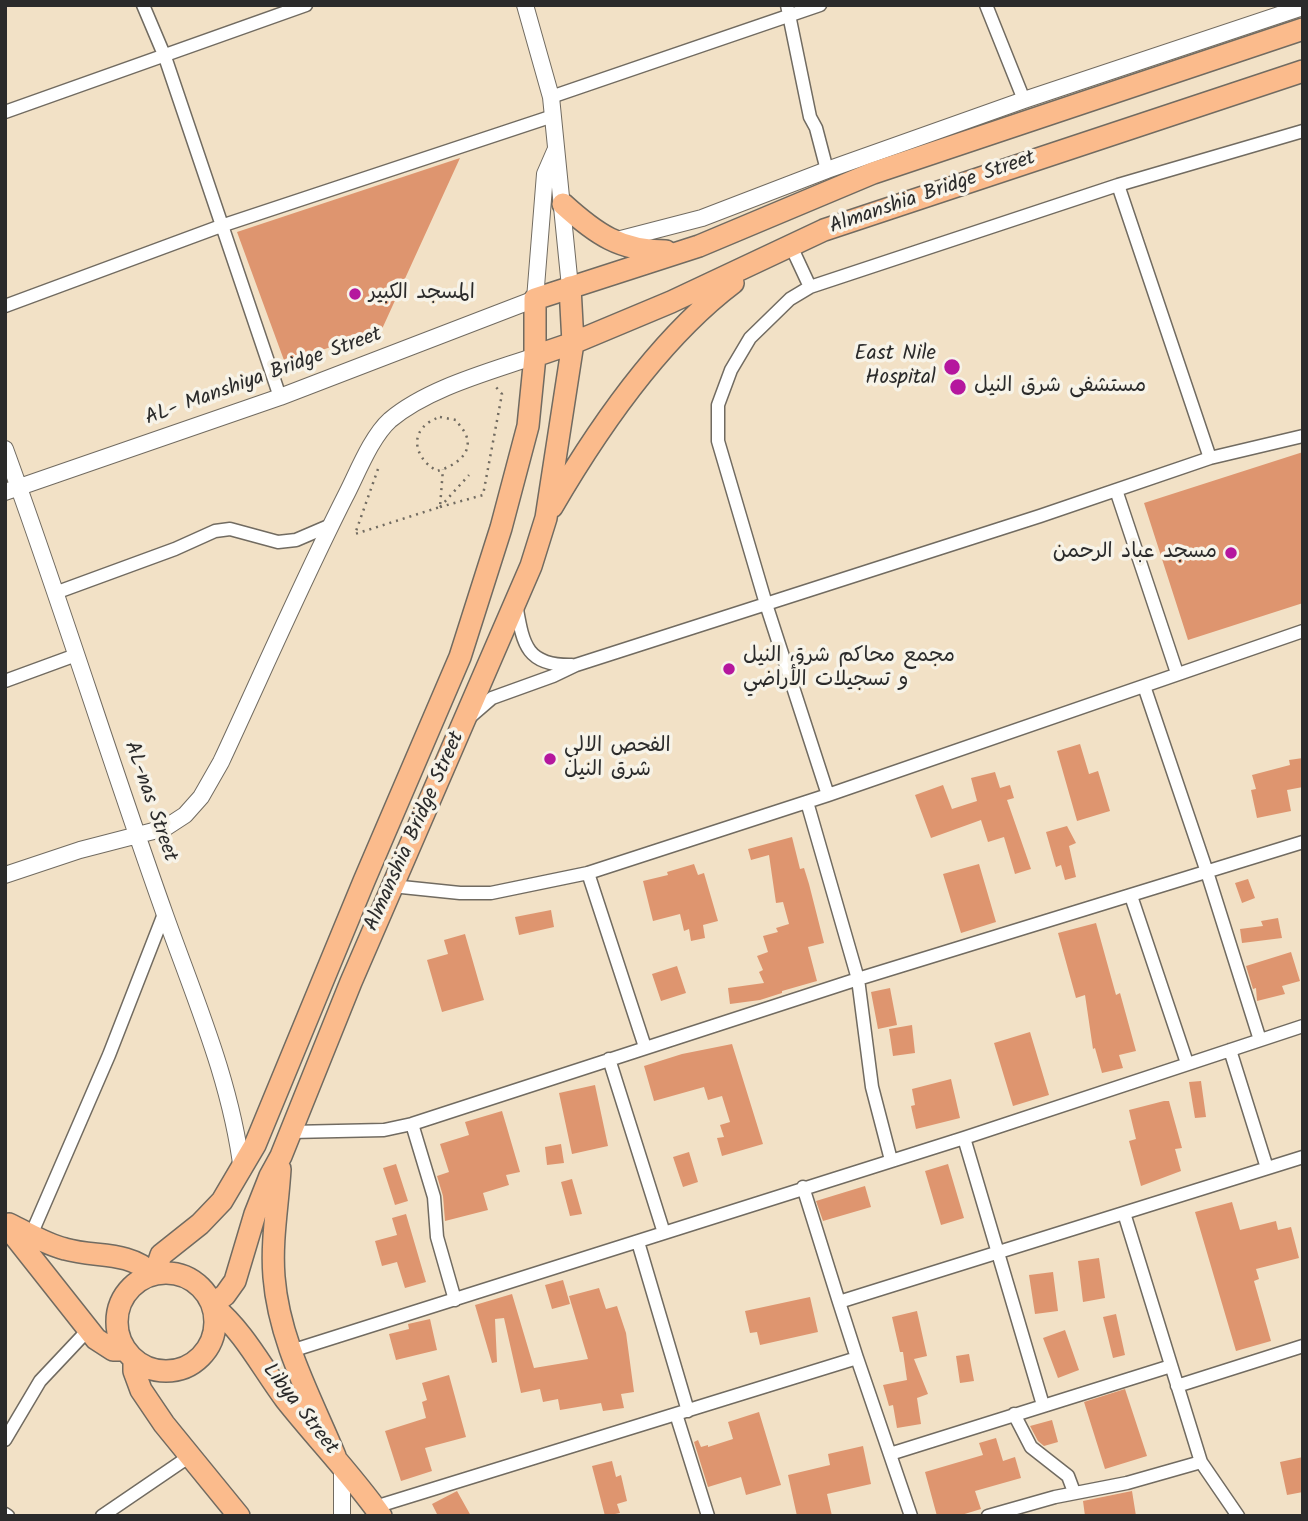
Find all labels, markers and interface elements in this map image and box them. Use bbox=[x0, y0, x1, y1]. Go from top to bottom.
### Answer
street label: Almanshia Bridge Street bbox=[827, 147, 1039, 241]
place label: المسجد الكبير bbox=[369, 281, 475, 307]
marker: المسجد الكبير bbox=[347, 286, 363, 302]
street label: AL- Manshiya Bridge Street bbox=[142, 323, 386, 433]
place label: East Nile Hospital bbox=[855, 342, 936, 392]
marker: East Nile Hospital bbox=[942, 357, 962, 377]
place label: مستشفى شرق النيل bbox=[974, 374, 1146, 400]
marker: مستشفى شرق النيل bbox=[948, 377, 968, 397]
place label: مسجد عباد الرحمن bbox=[1053, 540, 1217, 566]
marker: مسجد عباد الرحمن bbox=[1223, 545, 1239, 561]
place label: مجمع محاكم شرق النيل و تسجيلات الأراضي bbox=[743, 644, 955, 694]
marker: مجمع محاكم شرق النيل و تسجيلات الأراضي bbox=[721, 661, 737, 677]
street label: Almanshia Bridge Street bbox=[361, 728, 471, 936]
place label: الفحص الالي شرق النيل bbox=[564, 734, 671, 784]
street label: AL-nas Street bbox=[117, 739, 181, 865]
marker: الفحص الالي شرق النيل bbox=[542, 751, 558, 767]
street label: Libya Street bbox=[256, 1359, 342, 1461]

